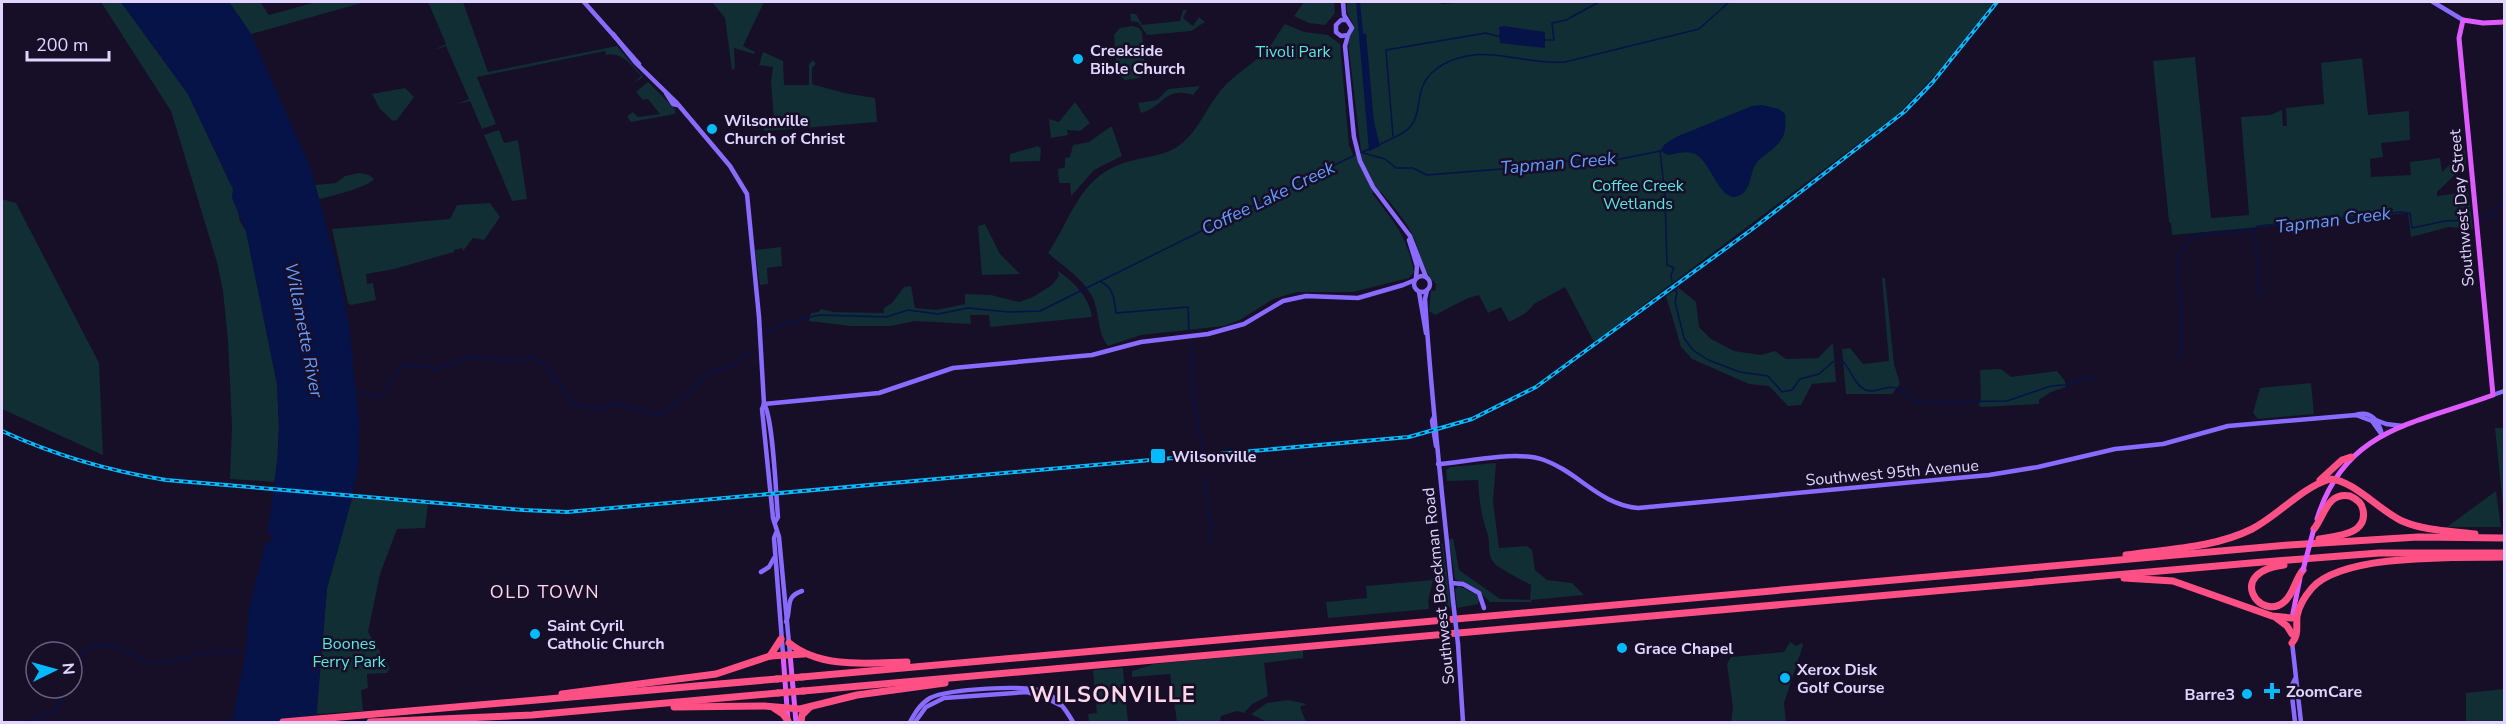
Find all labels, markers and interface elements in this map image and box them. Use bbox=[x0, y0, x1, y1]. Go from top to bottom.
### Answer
scale bar bbox=[27, 24, 110, 62]
text: 200 m bbox=[36, 33, 88, 57]
place label: Creekside Bible Church bbox=[1090, 40, 1185, 80]
park label: Tivoli Park bbox=[1256, 41, 1331, 63]
marker: Creekside Bible Church bbox=[1071, 52, 1085, 66]
place label: Wilsonville Church of Christ bbox=[724, 110, 845, 150]
marker: Wilsonville Church of Christ bbox=[705, 122, 719, 136]
street label: Southwest Day Street bbox=[2444, 128, 2480, 287]
water label: Tapman Creek bbox=[1499, 146, 1618, 180]
water label: Coffee Lake Creek bbox=[1197, 155, 1340, 241]
park label: Coffee Creek Wetlands bbox=[1592, 175, 1685, 215]
water label: Tapman Creek bbox=[2274, 201, 2393, 239]
water label: Willamette River bbox=[279, 260, 329, 400]
place label: Wilsonville bbox=[1172, 446, 1257, 468]
marker: Wilsonville bbox=[1149, 447, 1167, 465]
street label: Southwest 95th Avenue bbox=[1804, 454, 1980, 492]
street label: Southwest Boeckman Road bbox=[1418, 486, 1460, 685]
district label: OLD TOWN bbox=[490, 580, 600, 604]
place label: Saint Cyril Catholic Church bbox=[547, 615, 665, 655]
marker: Saint Cyril Catholic Church bbox=[528, 627, 542, 641]
park label: Boones Ferry Park bbox=[312, 633, 387, 673]
place label: Grace Chapel bbox=[1634, 638, 1733, 660]
north arrow bbox=[24, 640, 84, 700]
marker: Grace Chapel bbox=[1615, 641, 1629, 655]
place label: Xerox Disk Golf Course bbox=[1796, 659, 1885, 699]
text: N bbox=[56, 662, 79, 676]
marker: Xerox Disk Golf Course bbox=[1778, 671, 1792, 685]
district label: WILSONVILLE bbox=[1030, 680, 1196, 710]
place label: ZoomCare bbox=[2286, 681, 2362, 703]
marker: ZoomCare bbox=[2263, 682, 2281, 700]
place label: Barre3 bbox=[2185, 684, 2235, 706]
marker: Barre3 bbox=[2240, 687, 2254, 701]

